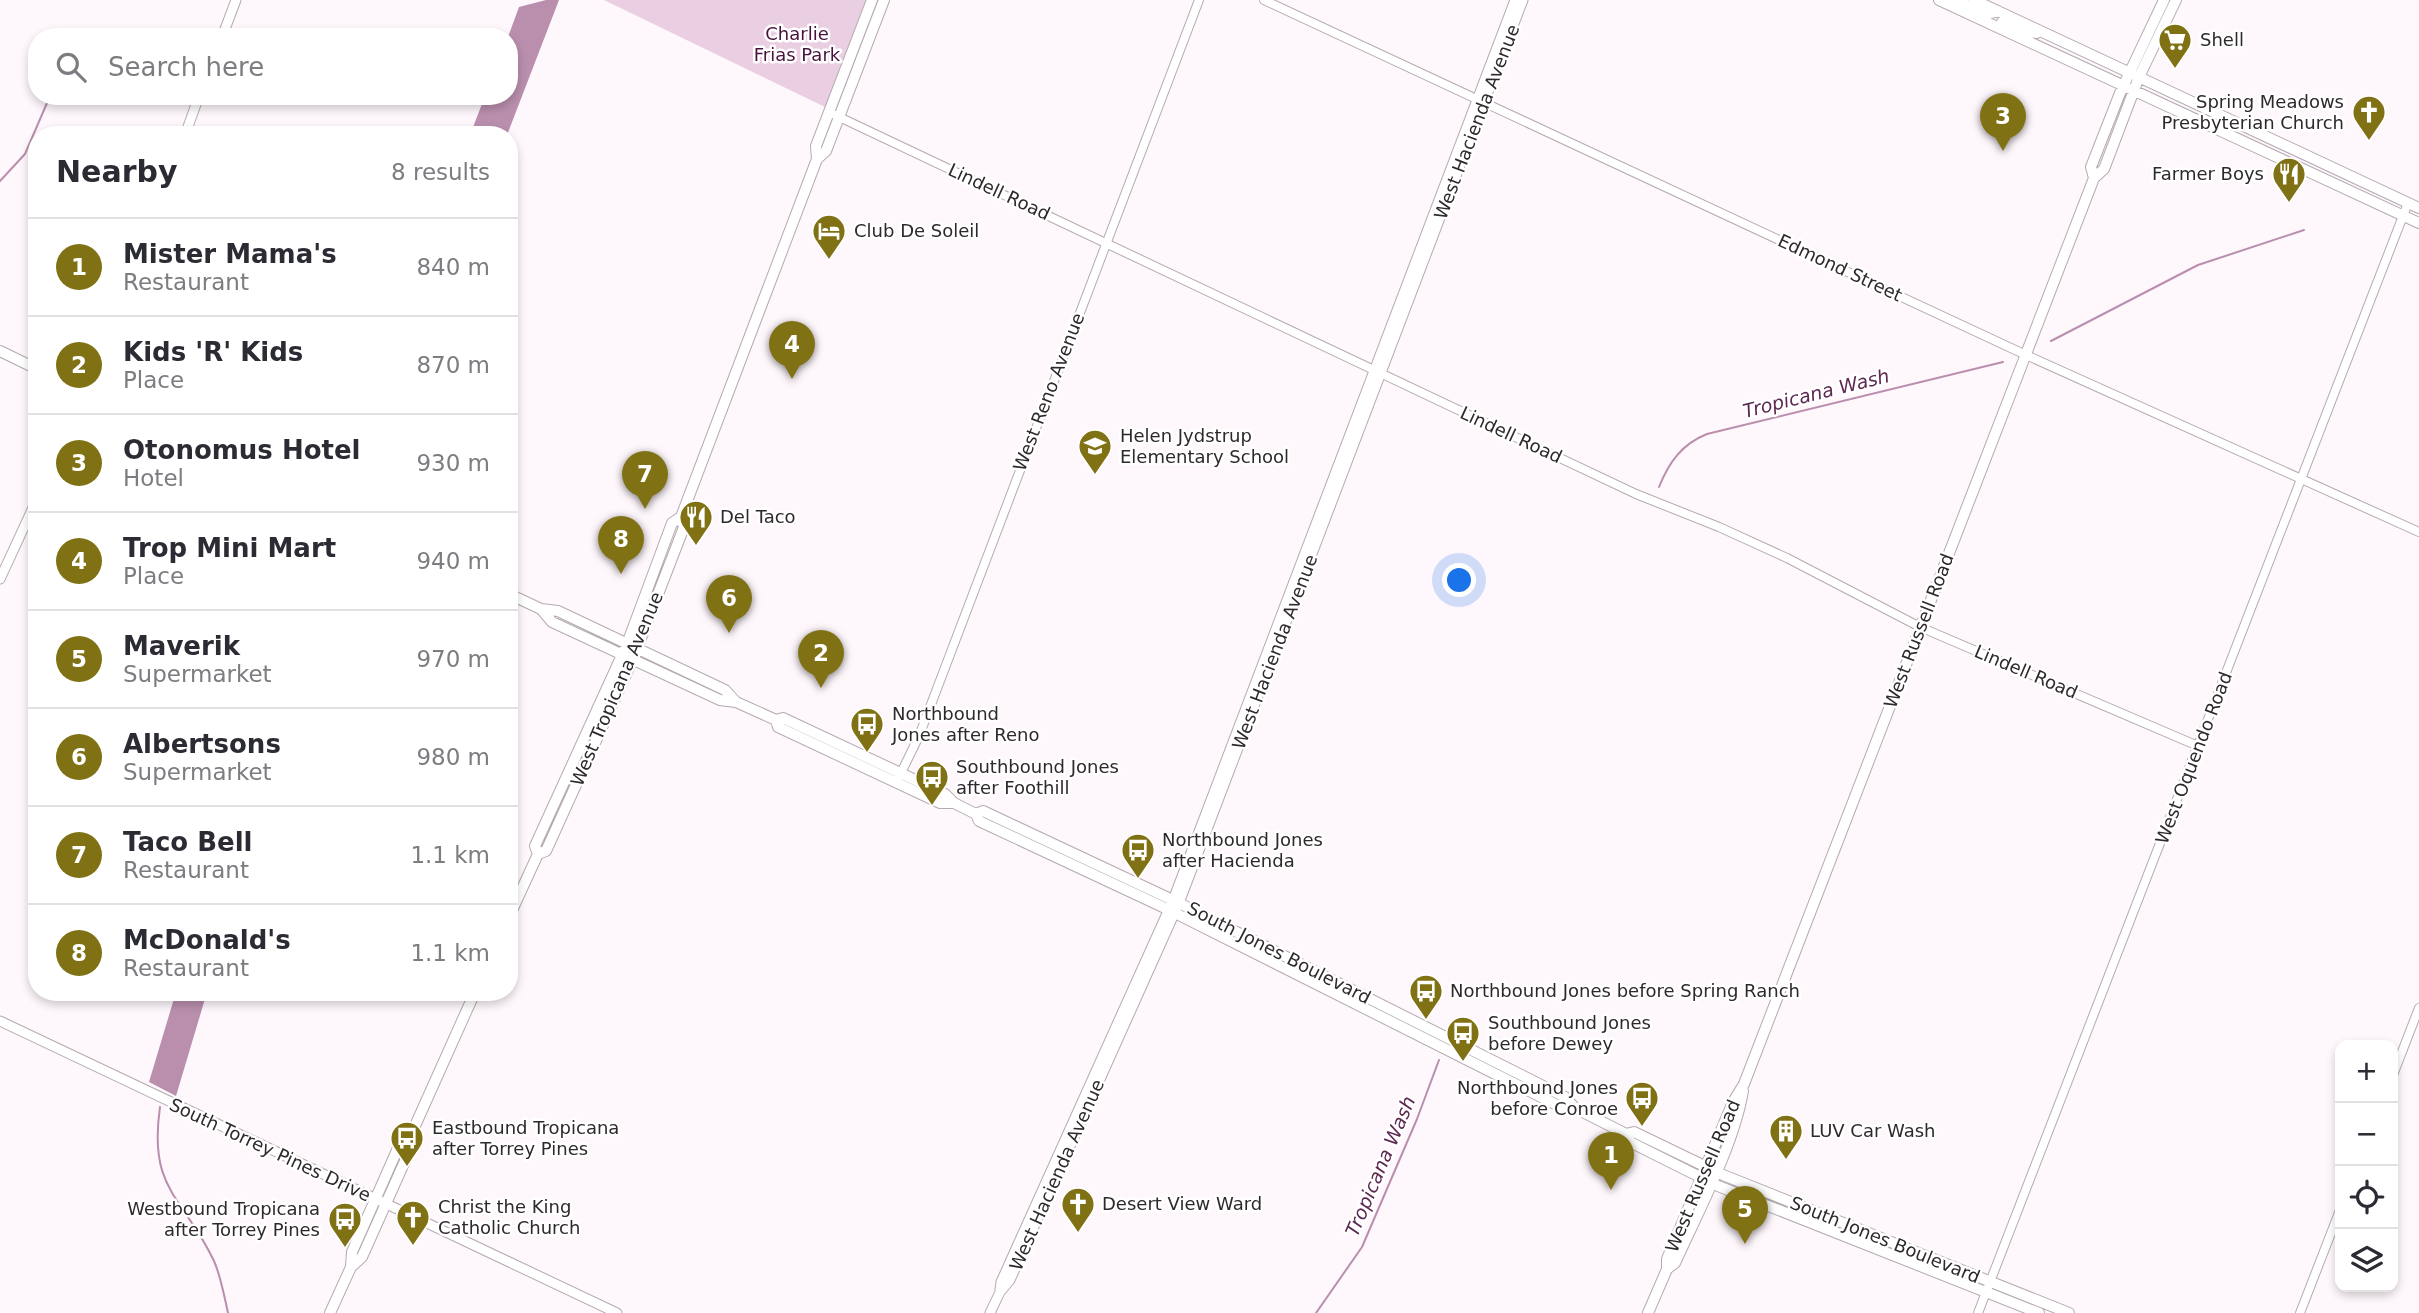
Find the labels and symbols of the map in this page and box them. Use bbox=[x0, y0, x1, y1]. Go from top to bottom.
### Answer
street label: West Hacienda Avenue bbox=[1430, 21, 1523, 222]
supermarket icon: Shell bbox=[2156, 21, 2194, 70]
park label: Charlie Frias Park bbox=[754, 23, 841, 65]
place label: Shell bbox=[2200, 29, 2244, 50]
place label: Spring Meadows Presbyterian Church bbox=[2162, 91, 2344, 133]
pin: 3 bbox=[1980, 93, 2026, 151]
church icon: Spring Meadows Presbyterian Church bbox=[2350, 93, 2388, 142]
restaurant icon: Farmer Boys bbox=[2270, 155, 2308, 204]
street label: Lindell Road bbox=[945, 159, 1053, 224]
place label: Farmer Boys bbox=[2152, 163, 2264, 184]
hotel icon: Club De Soleil bbox=[810, 212, 848, 261]
place label: Club De Soleil bbox=[854, 220, 979, 241]
street label: Edmond Street bbox=[1775, 230, 1906, 306]
street label: West Reno Avenue bbox=[1009, 310, 1088, 474]
pin: 4 bbox=[769, 321, 815, 379]
water label: Tropicana Wash bbox=[1741, 364, 1891, 422]
street label: Lindell Road bbox=[1457, 402, 1565, 467]
place label: Helen Jydstrup Elementary School bbox=[1120, 425, 1289, 467]
school or university icon: Helen Jydstrup Elementary School bbox=[1076, 427, 1114, 476]
pin: 7 bbox=[622, 451, 668, 509]
restaurant icon: Del Taco bbox=[677, 498, 715, 547]
place label: Del Taco bbox=[720, 506, 796, 527]
pin: 8 bbox=[598, 516, 644, 574]
street label: West Hacienda Avenue bbox=[1228, 551, 1321, 752]
street label: West Russell Road bbox=[1879, 551, 1958, 711]
your location bbox=[1442, 563, 1476, 597]
pin: 6 bbox=[706, 575, 752, 633]
street label: West Tropicana Avenue bbox=[566, 589, 667, 789]
pin: 2 bbox=[798, 630, 844, 688]
street label: Lindell Road bbox=[1972, 640, 2081, 703]
street label: West Oquendo Road bbox=[2151, 669, 2236, 847]
place label: Northbound Jones after Reno bbox=[891, 703, 1039, 745]
bus stop icon: Northbound Jones after Reno bbox=[848, 705, 886, 754]
place label: Southbound Jones after Foothill bbox=[956, 756, 1119, 798]
bus stop icon: Southbound Jones after Foothill bbox=[913, 758, 951, 807]
place label: Northbound Jones after Hacienda bbox=[1162, 829, 1323, 871]
bus stop icon: Northbound Jones after Hacienda bbox=[1119, 831, 1157, 880]
street label: South Jones Boulevard bbox=[1184, 897, 1374, 1008]
bus stop icon: Northbound Jones before Spring Ranch bbox=[1407, 972, 1445, 1021]
place label: Northbound Jones before Spring Ranch bbox=[1450, 980, 1800, 1001]
place label: Southbound Jones before Dewey bbox=[1488, 1012, 1651, 1054]
bus stop icon: Southbound Jones before Dewey bbox=[1444, 1014, 1482, 1063]
street label: West Hacienda Avenue bbox=[1005, 1076, 1108, 1274]
place label: Northbound Jones before Conroe bbox=[1457, 1077, 1618, 1119]
bus stop icon: Northbound Jones before Conroe bbox=[1623, 1079, 1661, 1128]
water label: Tropicana Wash bbox=[1341, 1093, 1419, 1239]
street label: South Torrey Pines Drive bbox=[166, 1094, 374, 1205]
street label: West Russell Road bbox=[1661, 1096, 1744, 1255]
building icon: LUV Car Wash bbox=[1767, 1112, 1805, 1161]
place label: Eastbound Tropicana after Torrey Pines bbox=[432, 1117, 619, 1159]
bus stop icon: Eastbound Tropicana after Torrey Pines bbox=[388, 1119, 426, 1168]
place label: LUV Car Wash bbox=[1810, 1120, 1936, 1141]
pin: 1 bbox=[1588, 1132, 1634, 1190]
church icon: Desert View Ward bbox=[1059, 1185, 1097, 1234]
pin: 5 bbox=[1722, 1186, 1768, 1244]
street label: South Jones Boulevard bbox=[1787, 1192, 1983, 1287]
place label: Desert View Ward bbox=[1102, 1193, 1262, 1214]
place label: Christ the King Catholic Church bbox=[438, 1196, 580, 1238]
place label: Westbound Tropicana after Torrey Pines bbox=[127, 1198, 320, 1240]
church icon: Christ the King Catholic Church bbox=[394, 1198, 432, 1247]
bus stop icon: Westbound Tropicana after Torrey Pines bbox=[326, 1200, 364, 1249]

